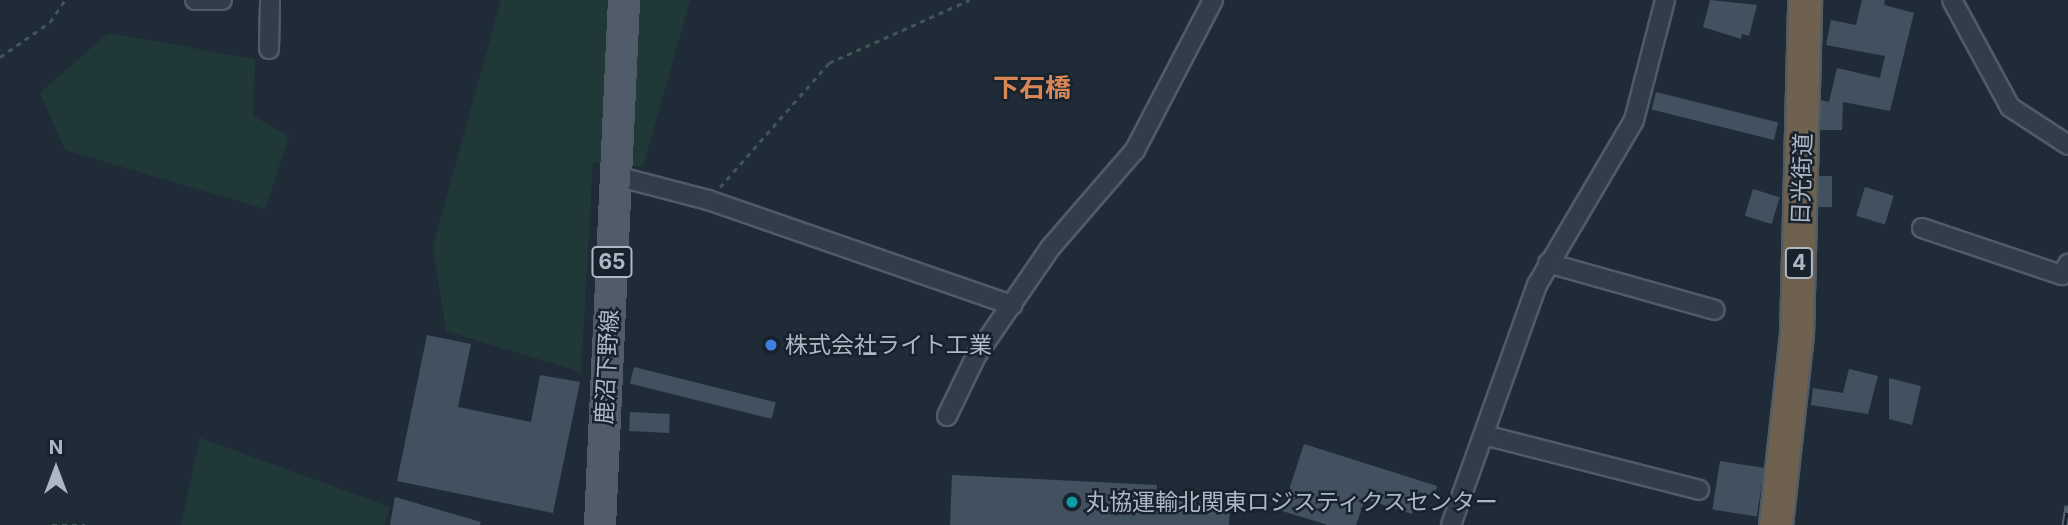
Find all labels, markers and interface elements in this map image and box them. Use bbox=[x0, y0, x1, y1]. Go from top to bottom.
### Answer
district label: 下石橋 bbox=[993, 72, 1071, 104]
street label: 日光街道 bbox=[1787, 133, 1817, 225]
road number: 65 bbox=[591, 244, 633, 280]
road number: 4 bbox=[1783, 246, 1815, 280]
street label: 鹿沼下野線 bbox=[590, 309, 624, 425]
place label: 株式会社ライト工業 bbox=[785, 331, 992, 359]
marker: 株式会社ライト工業 bbox=[763, 337, 779, 353]
north arrow bbox=[21, 434, 91, 504]
text: N bbox=[49, 436, 63, 459]
place label: 丸協運輸北関東ロジスティクスセンター bbox=[1086, 488, 1500, 516]
marker: 丸協運輸北関東ロジスティクスセンター bbox=[1064, 494, 1080, 510]

